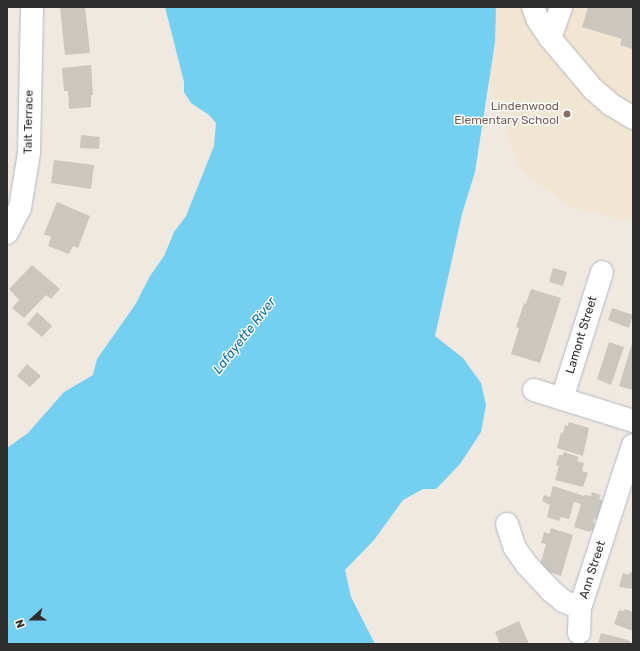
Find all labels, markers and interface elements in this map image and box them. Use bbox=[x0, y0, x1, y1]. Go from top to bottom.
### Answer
street label: Tait Terrace bbox=[21, 90, 37, 154]
place label: Lindenwood Elementary School bbox=[454, 100, 559, 128]
marker: Lindenwood Elementary School bbox=[562, 109, 572, 119]
street label: Lamont Street bbox=[563, 294, 601, 376]
water label: Lafayette River bbox=[210, 295, 280, 377]
street label: Ann Street bbox=[577, 539, 609, 601]
north arrow bbox=[12, 599, 52, 639]
text: N bbox=[13, 617, 28, 630]

